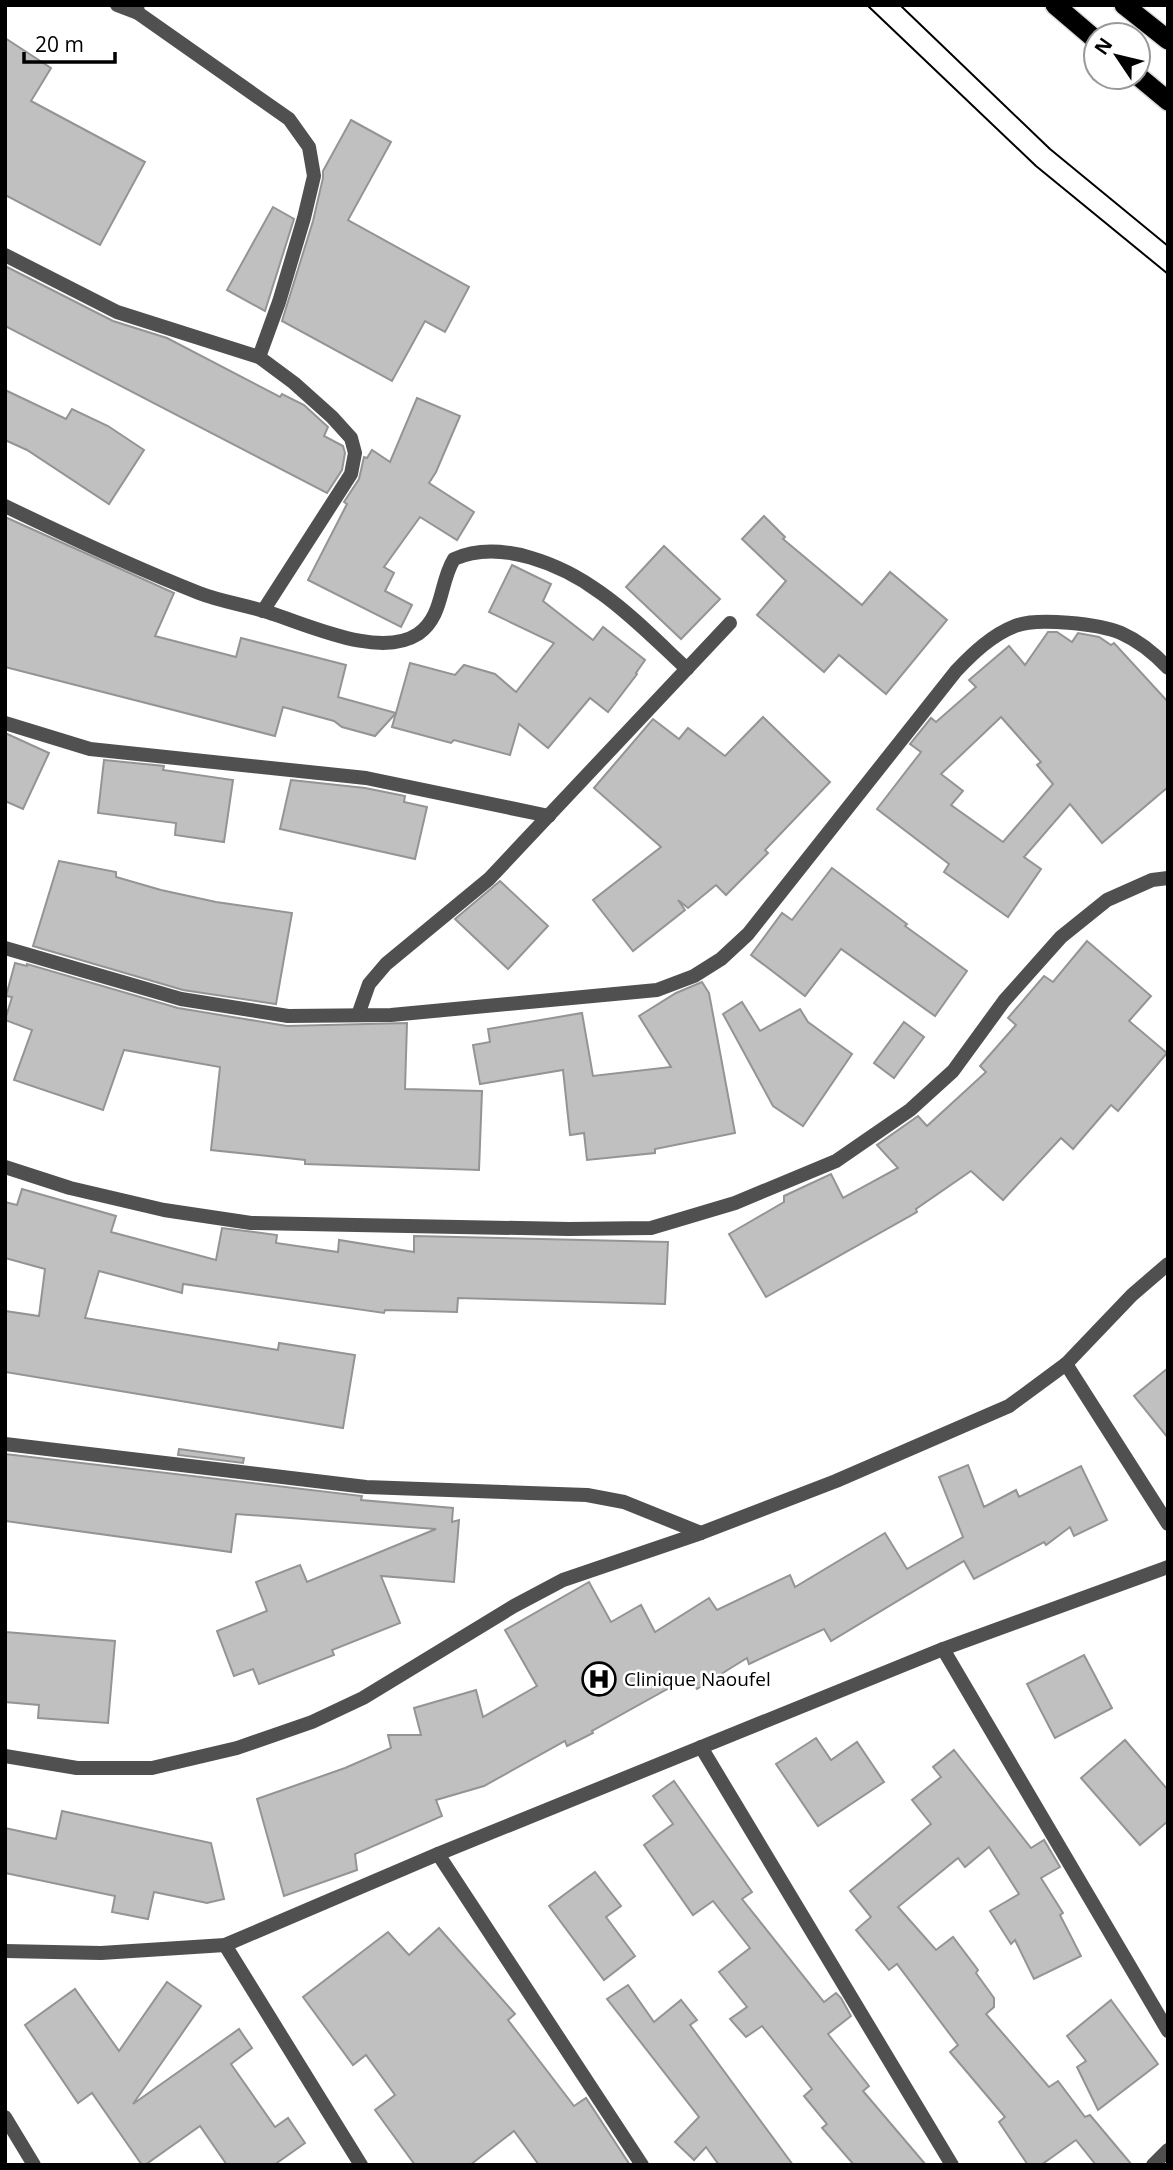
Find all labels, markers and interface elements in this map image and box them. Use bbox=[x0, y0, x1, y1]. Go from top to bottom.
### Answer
scale bar bbox=[24, 21, 116, 65]
north arrow bbox=[1082, 21, 1152, 91]
text: 20 m bbox=[35, 30, 84, 58]
text: N bbox=[1088, 32, 1118, 60]
hospital icon: Clinique Naoufel bbox=[580, 1660, 618, 1698]
place label: Clinique Naoufel bbox=[624, 1666, 771, 1692]

